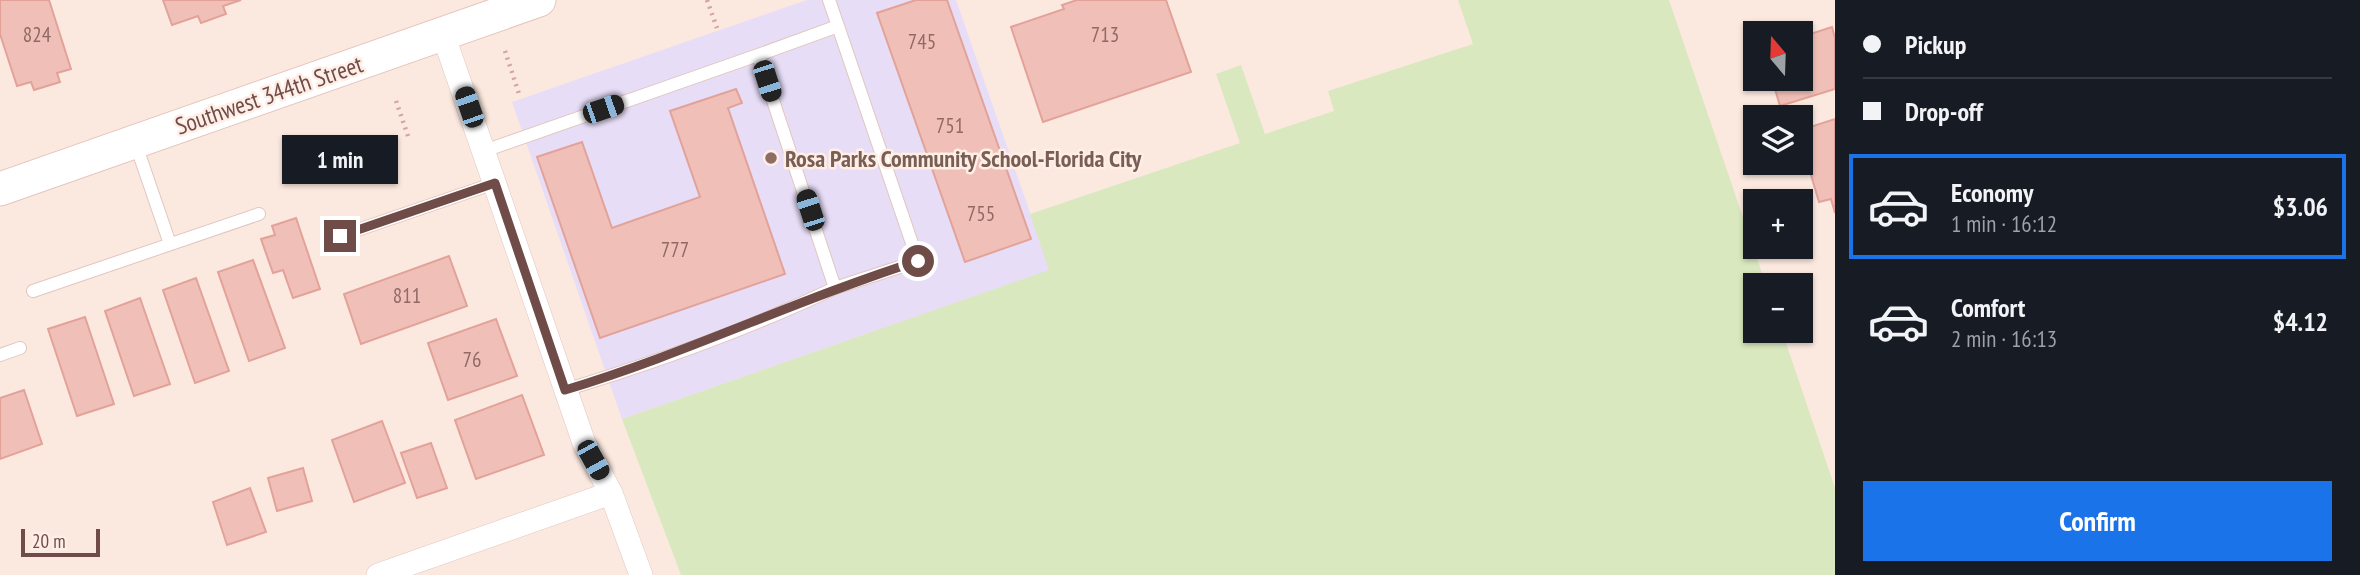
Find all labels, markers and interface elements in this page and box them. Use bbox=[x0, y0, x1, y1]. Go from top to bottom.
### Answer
house number: 824 bbox=[23, 21, 52, 48]
house number: 713 bbox=[1091, 21, 1119, 48]
north arrow bbox=[1743, 21, 1813, 91]
map controls bbox=[1743, 21, 1813, 343]
house number: 745 bbox=[908, 28, 936, 55]
text: Pickup bbox=[1905, 28, 1966, 61]
street label: Southwest 344th Street bbox=[171, 48, 367, 142]
car bbox=[751, 58, 784, 104]
car bbox=[453, 84, 486, 130]
car bbox=[580, 92, 627, 126]
text: Drop-off bbox=[1905, 95, 1983, 128]
button: layers bbox=[1743, 105, 1813, 175]
house number: 751 bbox=[936, 112, 964, 139]
callout: 1 min bbox=[282, 134, 398, 184]
place label: Rosa Parks Community School-Florida City bbox=[785, 143, 1142, 174]
text: 1 min bbox=[317, 145, 363, 174]
marker: Rosa Parks Community School-Florida City bbox=[763, 150, 779, 166]
icon: car bbox=[1867, 175, 1930, 238]
text: Economy bbox=[1951, 176, 2033, 209]
car bbox=[794, 187, 827, 233]
button: + bbox=[1743, 189, 1813, 259]
text: $3.06 bbox=[2273, 190, 2328, 223]
house number: 755 bbox=[967, 200, 995, 227]
text: 1 min · 16:12 bbox=[1951, 209, 2057, 238]
route end bbox=[324, 220, 356, 252]
house number: 777 bbox=[661, 236, 689, 263]
route start bbox=[902, 245, 934, 277]
button: − bbox=[1743, 273, 1813, 343]
house number: 811 bbox=[393, 282, 421, 309]
icon: car bbox=[1867, 290, 1930, 353]
text: Comfort bbox=[1951, 291, 2025, 324]
text: $4.12 bbox=[2273, 305, 2328, 338]
text: 2 min · 16:13 bbox=[1951, 324, 2057, 353]
house number: 76 bbox=[463, 346, 481, 373]
car bbox=[574, 437, 613, 483]
button: Confirm bbox=[1863, 481, 2332, 561]
scale bar bbox=[21, 526, 100, 558]
text: 20 m bbox=[32, 529, 66, 553]

